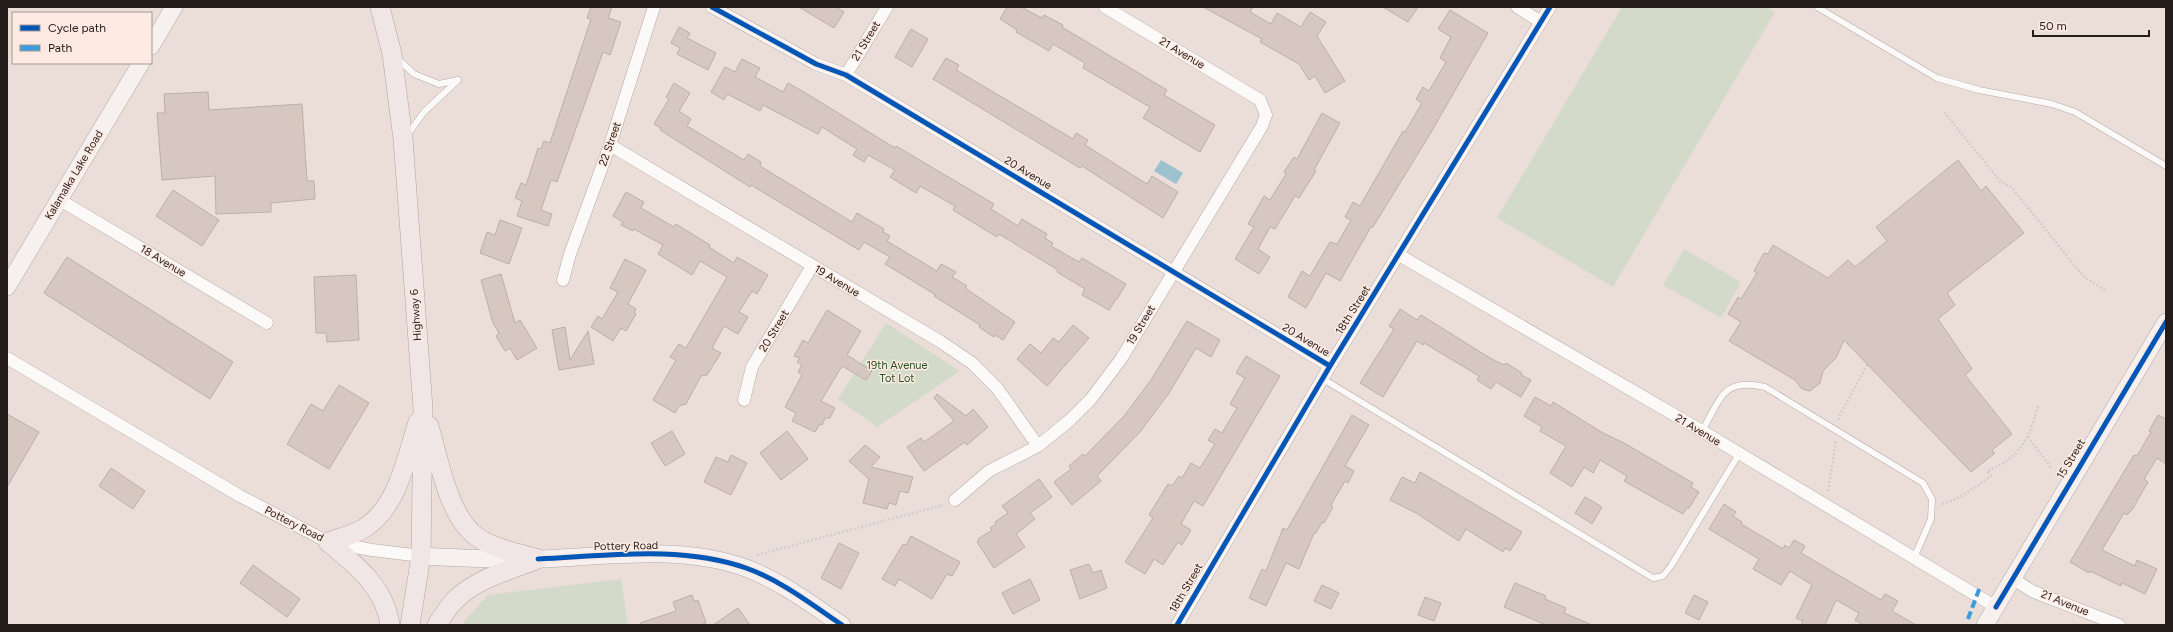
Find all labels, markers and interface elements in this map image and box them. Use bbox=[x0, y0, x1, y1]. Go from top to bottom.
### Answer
legend bbox=[12, 12, 152, 64]
scale bar bbox=[2033, 12, 2149, 38]
street label: 21 Street bbox=[849, 19, 883, 63]
text: 50 m bbox=[2039, 19, 2067, 33]
text: Cycle path bbox=[48, 21, 106, 35]
street label: 21 Avenue bbox=[1157, 34, 1207, 72]
text: Path bbox=[48, 41, 72, 55]
street label: 22 Street bbox=[596, 120, 624, 168]
street label: Kalamalka Lake Road bbox=[42, 128, 106, 222]
street label: 20 Avenue bbox=[1002, 154, 1054, 192]
street label: 18 Avenue bbox=[138, 242, 188, 280]
street label: 19 Avenue bbox=[812, 262, 862, 300]
street label: 18th Street bbox=[1333, 283, 1373, 337]
street label: Highway 6 bbox=[408, 289, 424, 341]
street label: 19 Street bbox=[1124, 303, 1158, 347]
street label: 20 Street bbox=[756, 308, 792, 354]
street label: 20 Avenue bbox=[1280, 321, 1332, 359]
park label: 19th Avenue Tot Lot bbox=[867, 359, 927, 385]
street label: 21 Avenue bbox=[1673, 411, 1723, 449]
street label: 15 Street bbox=[2054, 437, 2088, 481]
street label: Pottery Road bbox=[262, 504, 326, 544]
street label: Pottery Road bbox=[594, 539, 658, 553]
street label: 18th Street bbox=[1167, 561, 1205, 615]
street label: 21 Avenue bbox=[2039, 587, 2091, 619]

